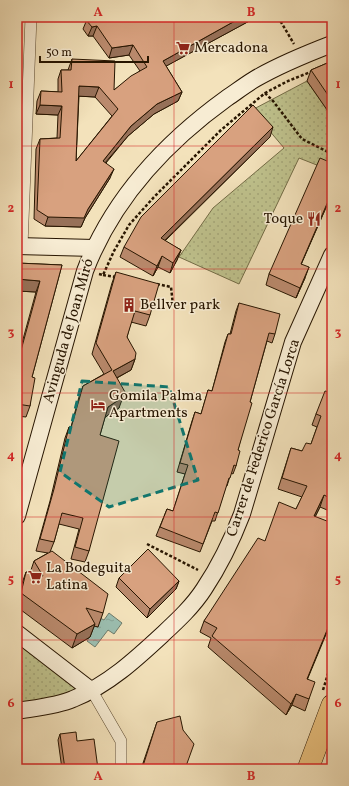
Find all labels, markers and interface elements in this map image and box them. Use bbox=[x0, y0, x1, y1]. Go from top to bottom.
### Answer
text: A bbox=[93, 4, 103, 22]
text: B bbox=[247, 4, 256, 22]
scale bar bbox=[40, 38, 148, 64]
place label: Mercadona bbox=[194, 38, 268, 59]
supermarket icon: Mercadona bbox=[175, 40, 191, 56]
text: 50 m bbox=[46, 45, 72, 61]
text: 1 bbox=[8, 76, 14, 94]
text: 1 bbox=[335, 76, 341, 94]
text: 2 bbox=[8, 200, 15, 218]
text: 2 bbox=[335, 200, 342, 218]
place label: Toque bbox=[264, 209, 303, 230]
restaurant icon: Toque bbox=[306, 211, 322, 227]
street label: Avinguda de Joan Miró bbox=[38, 256, 100, 406]
place label: Bellver park bbox=[140, 295, 220, 316]
building icon: Bellver park bbox=[121, 297, 137, 313]
text: 3 bbox=[8, 324, 15, 342]
text: 3 bbox=[335, 324, 342, 342]
street label: Carrer de Federico García Lorca bbox=[222, 336, 306, 540]
place label: Gomila Palma Apartments bbox=[109, 386, 202, 424]
hotel icon: Gomila Palma Apartments bbox=[90, 397, 106, 413]
text: 4 bbox=[7, 447, 15, 465]
text: 4 bbox=[334, 447, 342, 465]
place label: La Bodeguita Latina bbox=[46, 558, 131, 596]
supermarket icon: La Bodeguita Latina bbox=[27, 569, 43, 585]
text: 5 bbox=[8, 571, 14, 589]
text: 5 bbox=[335, 571, 341, 589]
text: 6 bbox=[7, 695, 15, 713]
text: 6 bbox=[334, 695, 342, 713]
text: A bbox=[93, 768, 103, 786]
text: B bbox=[247, 768, 256, 786]

